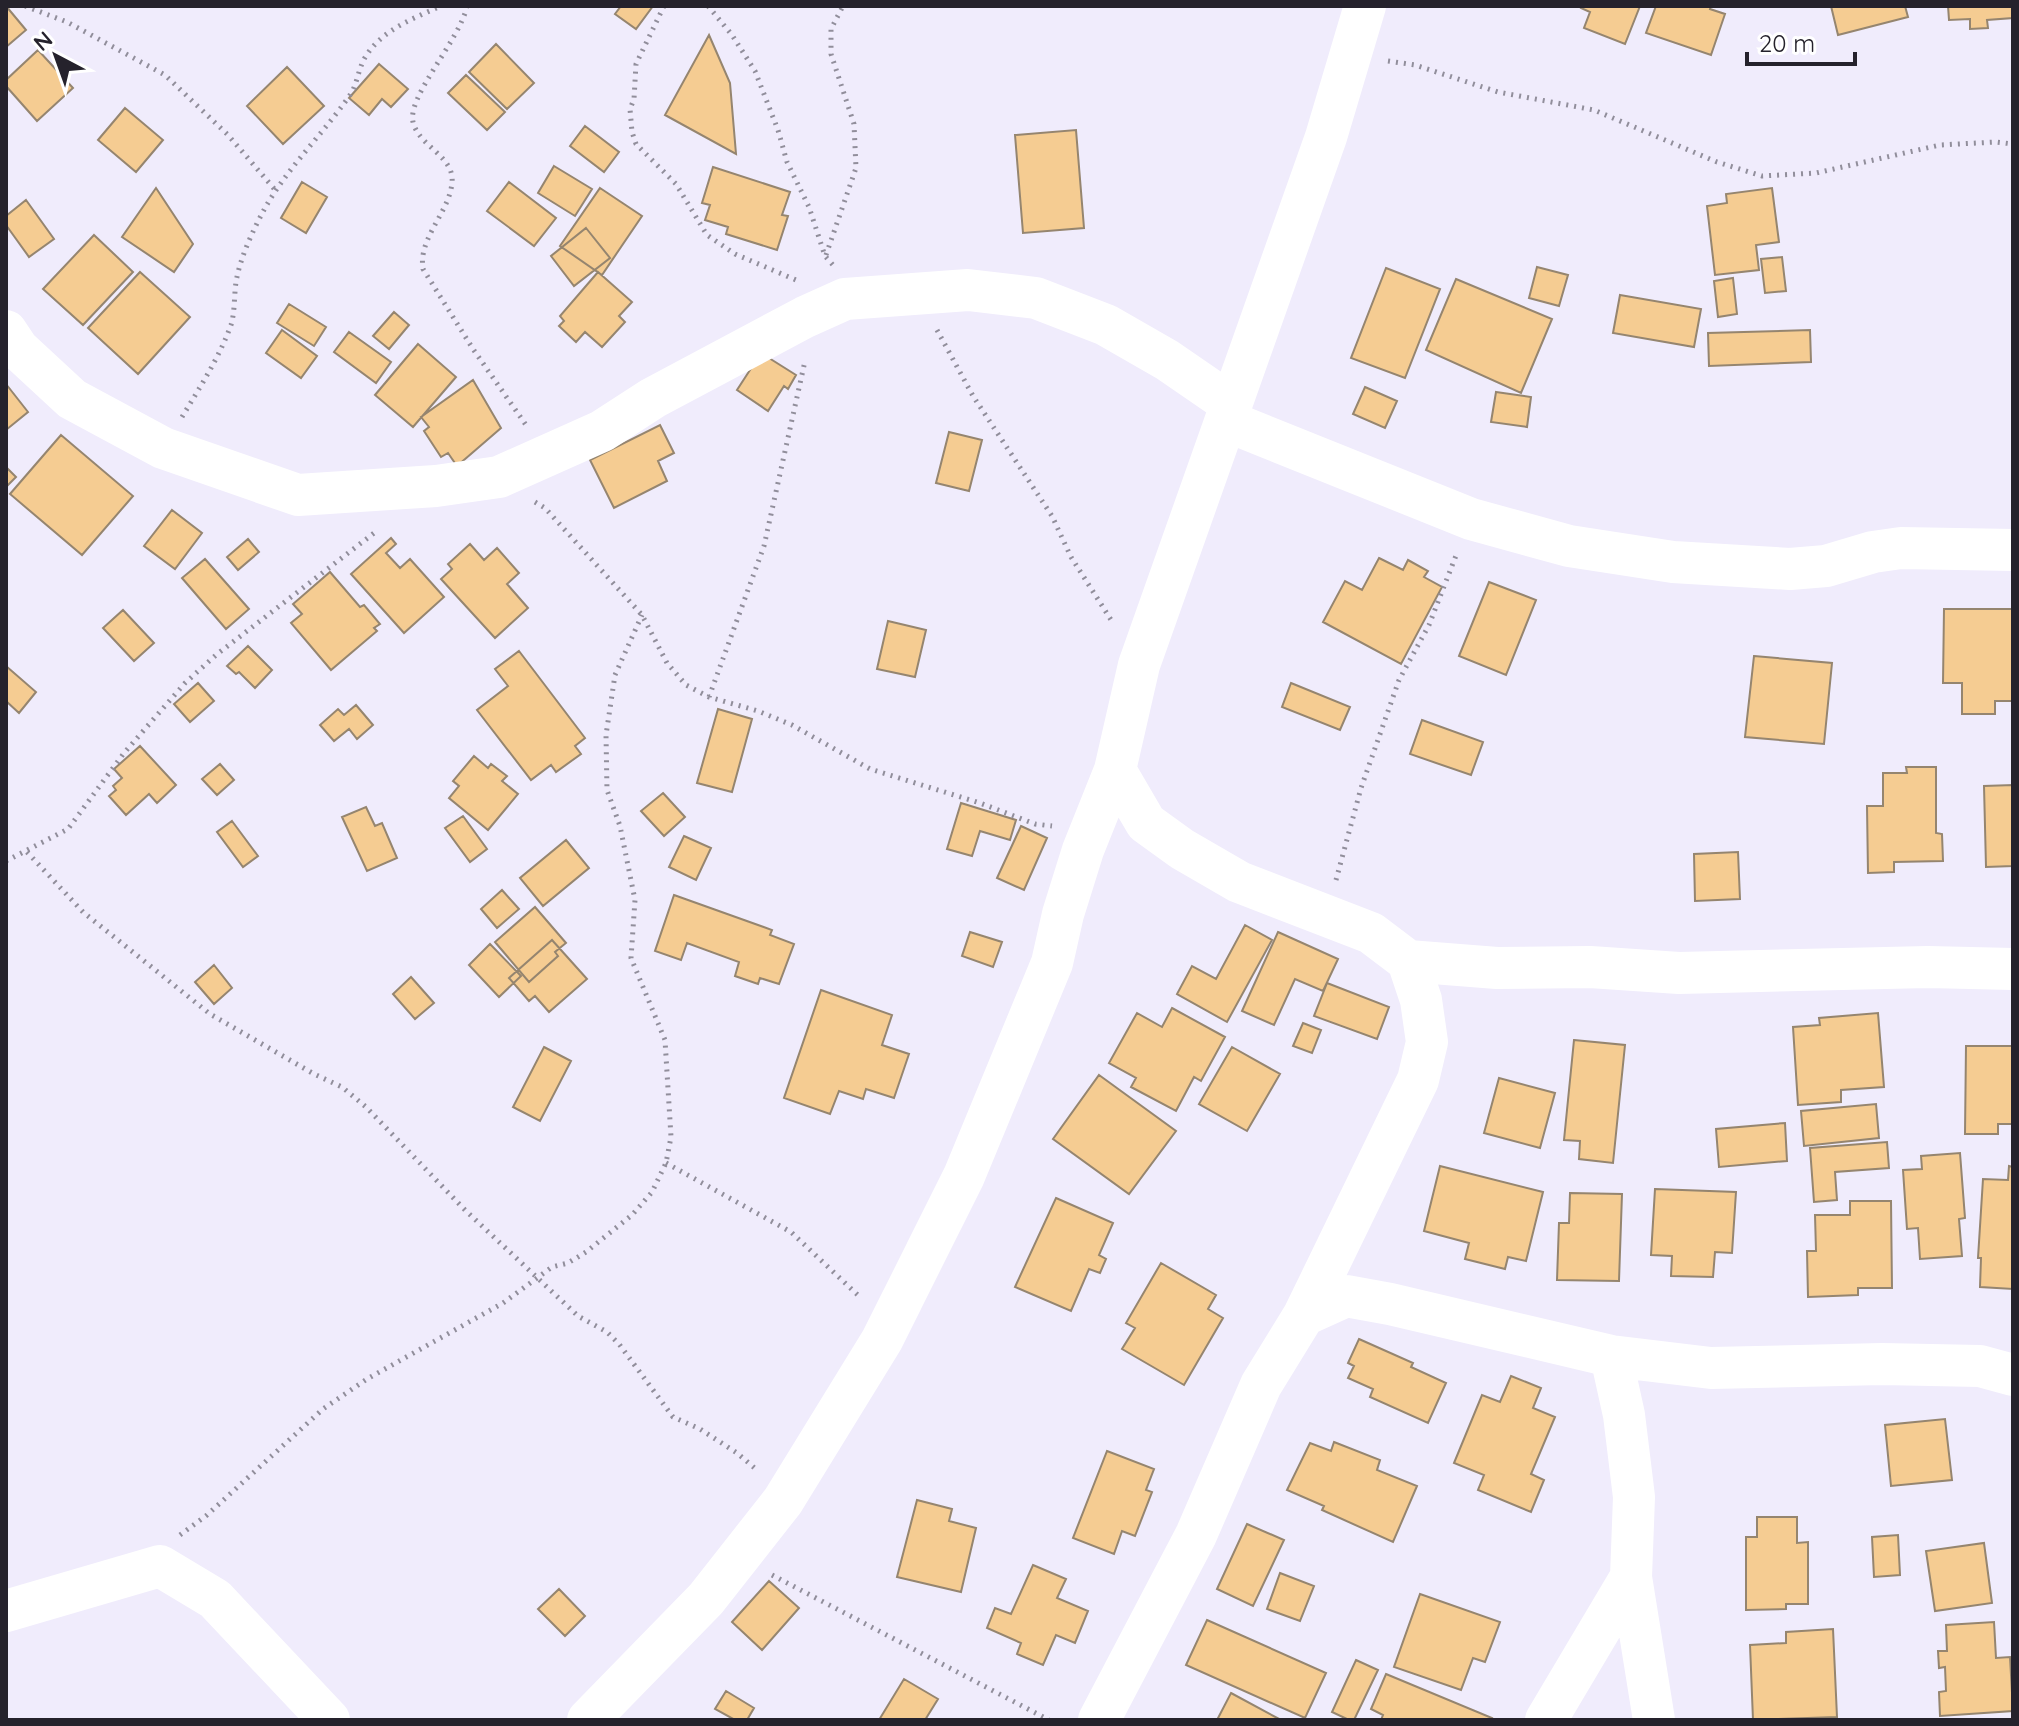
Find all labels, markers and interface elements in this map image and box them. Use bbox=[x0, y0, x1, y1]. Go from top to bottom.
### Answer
north arrow bbox=[16, 16, 96, 96]
scale bar bbox=[1747, 16, 1855, 66]
text: N bbox=[28, 25, 58, 57]
text: 20 m bbox=[1759, 28, 1815, 58]

